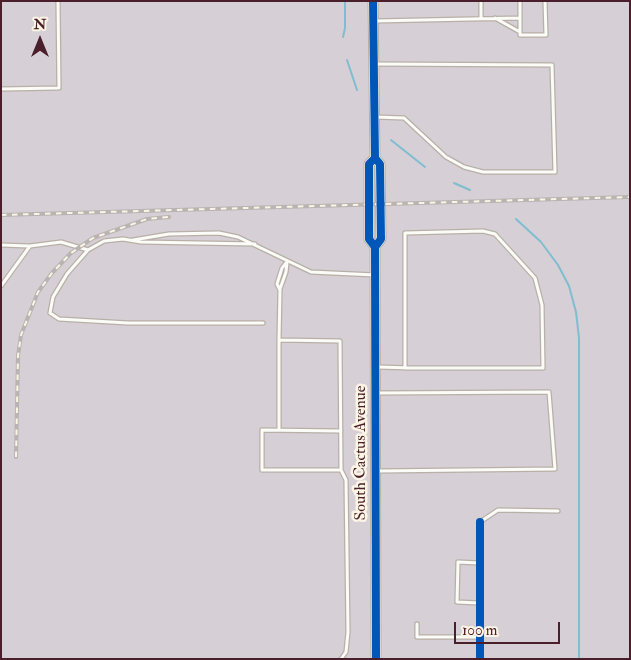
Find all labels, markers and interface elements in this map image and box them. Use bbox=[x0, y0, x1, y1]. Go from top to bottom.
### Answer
north arrow bbox=[15, 15, 65, 65]
text: N bbox=[34, 16, 46, 33]
street label: South Cactus Avenue bbox=[352, 385, 372, 521]
scale bar bbox=[456, 612, 562, 644]
text: 100 m bbox=[462, 621, 497, 640]

